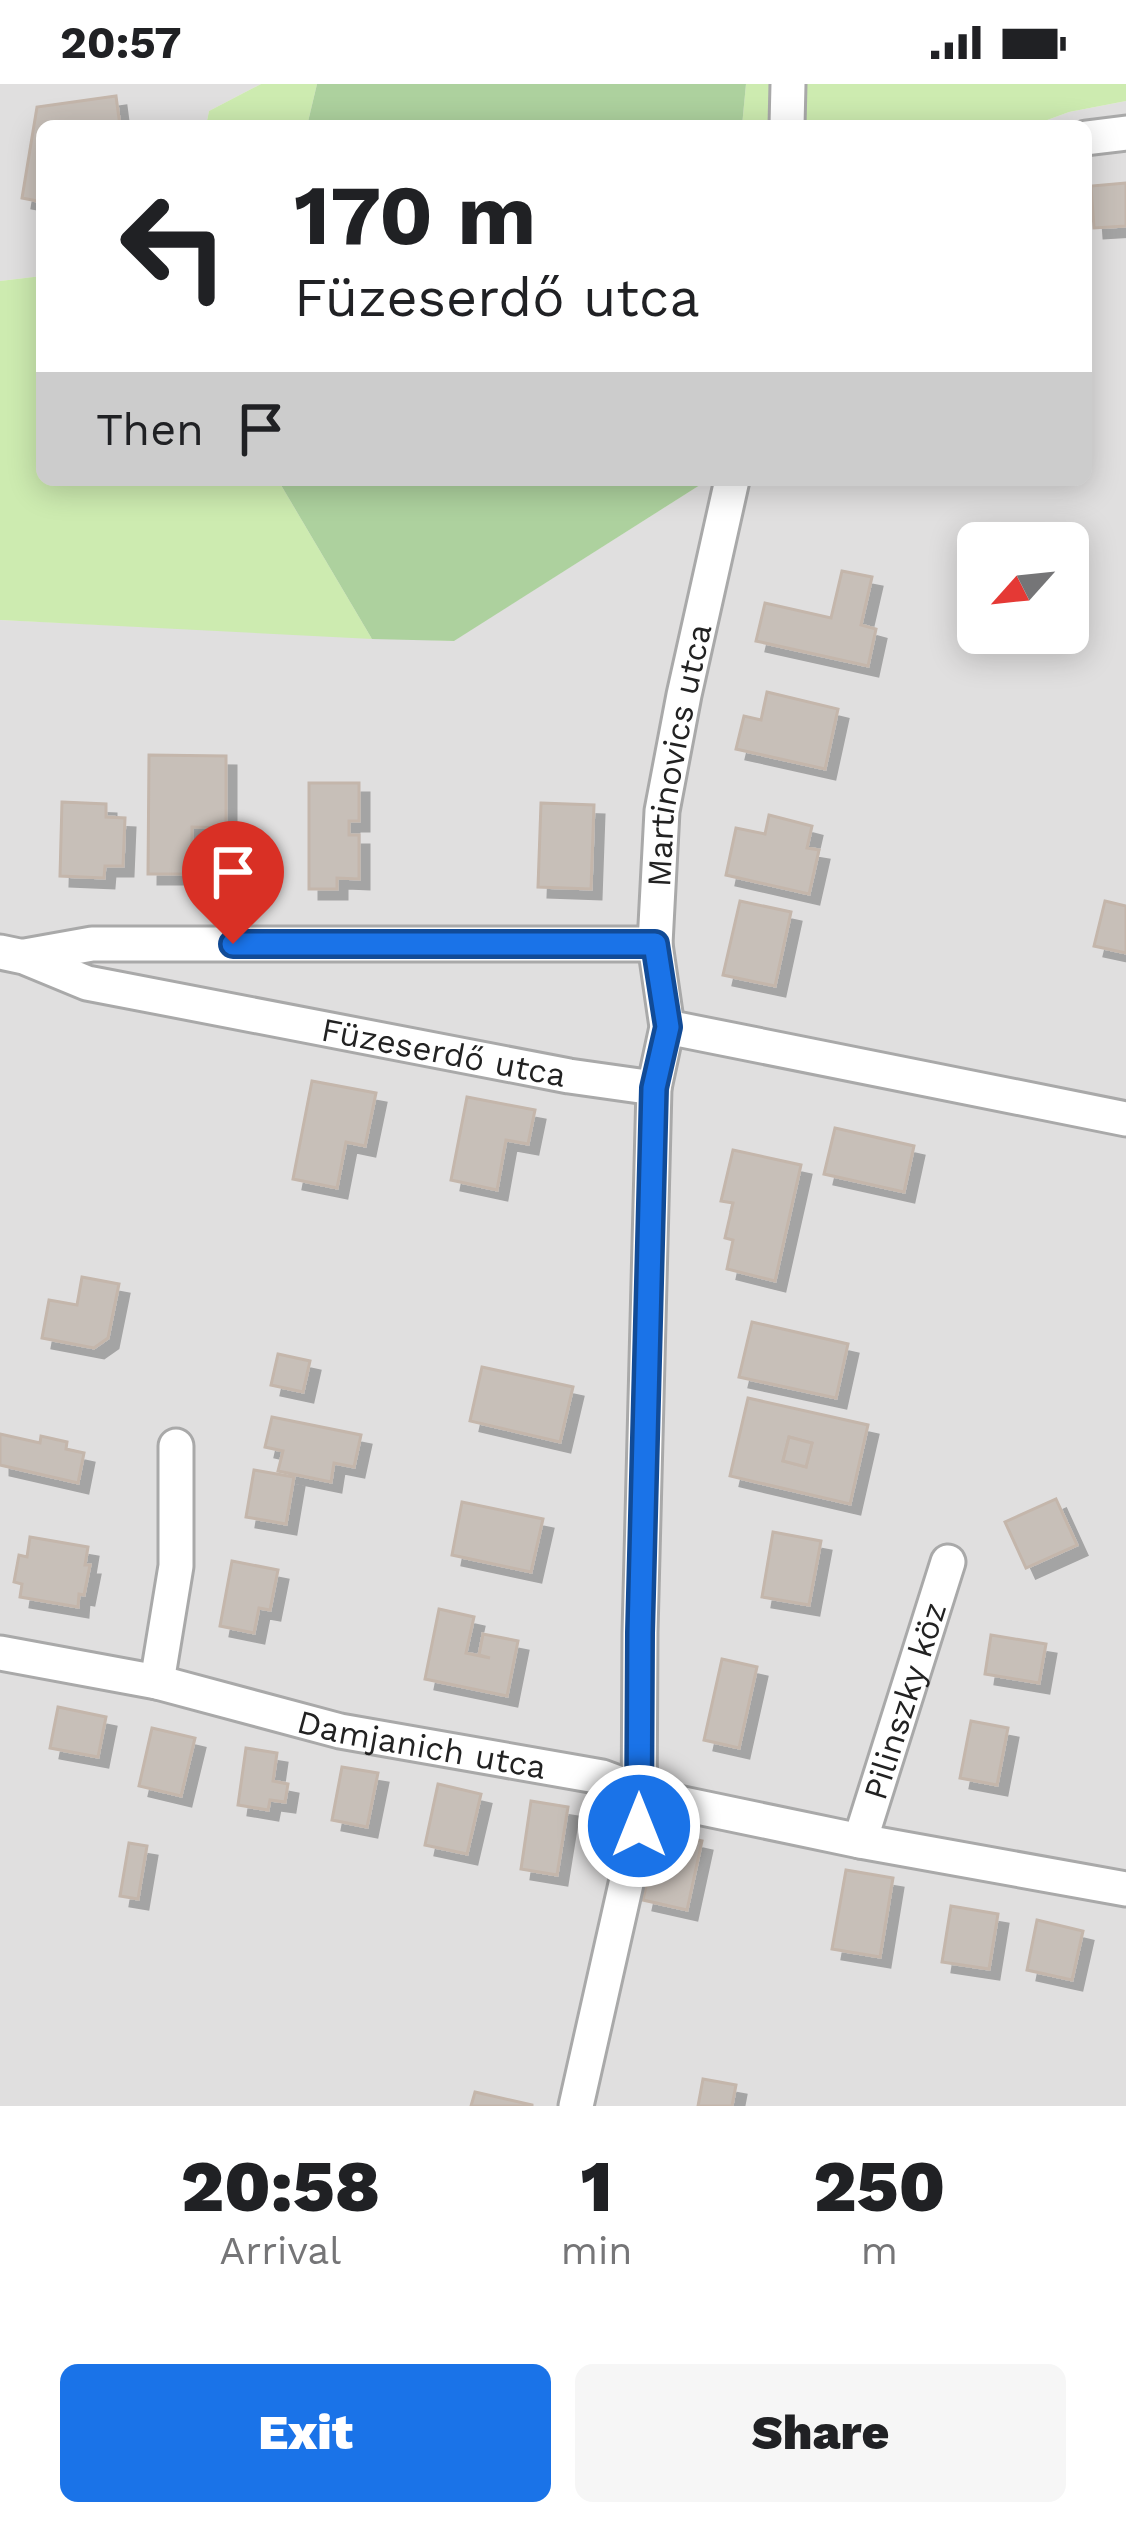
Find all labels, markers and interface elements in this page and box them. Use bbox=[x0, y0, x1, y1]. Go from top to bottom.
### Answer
text: 20:57 bbox=[60, 16, 182, 69]
text: 170 m bbox=[294, 166, 536, 264]
icon: left bbox=[96, 168, 252, 324]
text: Füzeserdő utca bbox=[294, 266, 700, 329]
icon: arrive bbox=[228, 396, 294, 462]
text: Then bbox=[96, 403, 204, 456]
north arrow bbox=[957, 522, 1089, 654]
map controls bbox=[957, 522, 1089, 654]
street label: Martinovics utca bbox=[639, 620, 719, 888]
pin bbox=[182, 821, 284, 944]
icon: arrive bbox=[200, 839, 266, 905]
street label: Füzeserdő utca bbox=[318, 1009, 569, 1094]
street label: Pilinszky köz bbox=[855, 1597, 954, 1804]
street label: Damjanich utca bbox=[293, 1701, 549, 1786]
position arrow bbox=[576, 1763, 702, 1889]
text: 20:58 bbox=[181, 2144, 380, 2228]
text: 1 bbox=[581, 2144, 613, 2228]
text: 250 bbox=[813, 2144, 945, 2228]
text: Arrival bbox=[220, 2228, 341, 2273]
text: min bbox=[561, 2228, 632, 2273]
text: m bbox=[861, 2228, 898, 2273]
button: Exit bbox=[60, 2364, 551, 2502]
button: Share bbox=[575, 2364, 1066, 2502]

